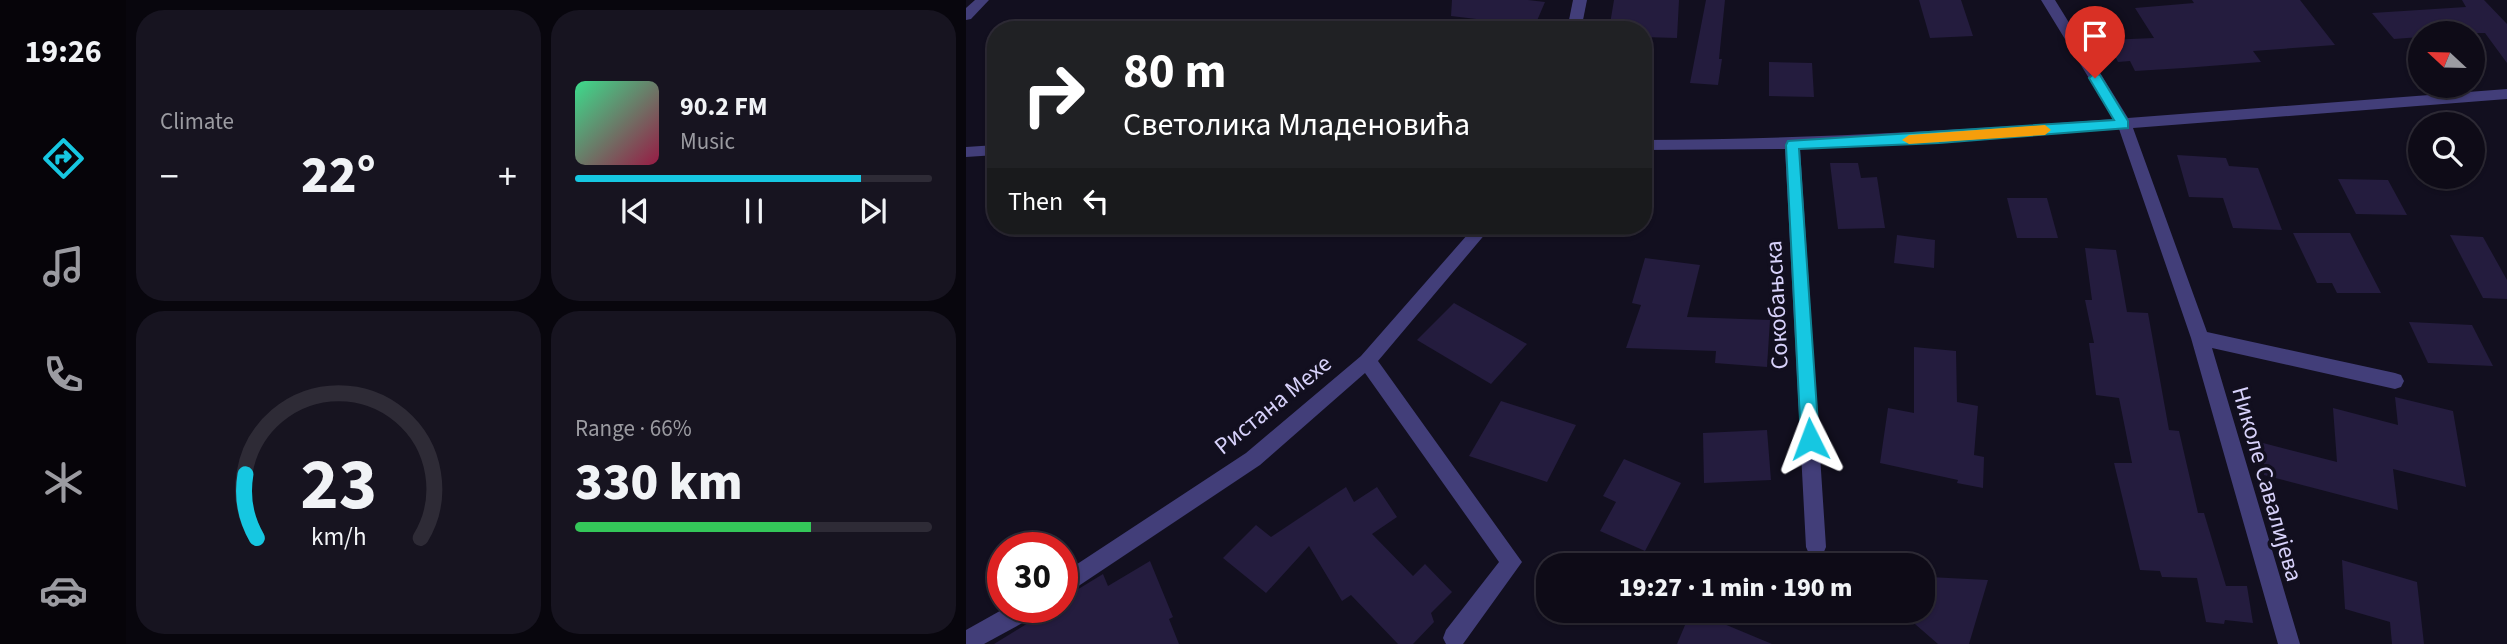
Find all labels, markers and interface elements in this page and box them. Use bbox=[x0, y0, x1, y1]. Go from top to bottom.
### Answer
pin bbox=[2065, 6, 2125, 78]
icon: arrive bbox=[2076, 17, 2114, 55]
north arrow bbox=[2408, 21, 2485, 98]
map controls bbox=[2408, 21, 2485, 189]
text: 19:26 bbox=[24, 29, 102, 75]
text: 80 m bbox=[1123, 37, 1227, 107]
icon: right bbox=[1008, 49, 1099, 140]
text: 90.2 FM bbox=[680, 88, 768, 125]
text: Светолика Младеновића bbox=[1123, 102, 1470, 148]
text: Climate bbox=[160, 105, 234, 138]
button: search bbox=[2408, 112, 2485, 189]
text: Music bbox=[680, 125, 735, 158]
icon: directions bbox=[39, 134, 88, 183]
text: 22° bbox=[301, 139, 376, 213]
text: − bbox=[160, 150, 179, 204]
text: + bbox=[498, 150, 517, 204]
icon: left bbox=[1077, 182, 1115, 220]
text: Then bbox=[1008, 183, 1063, 220]
icon: previous bbox=[616, 192, 654, 230]
icon: pause bbox=[735, 192, 773, 230]
icon: next bbox=[854, 192, 892, 230]
street label: Сокобањска bbox=[1756, 240, 1798, 370]
icon: music bbox=[39, 242, 88, 291]
street label: Ристана Мехе bbox=[1207, 347, 1339, 463]
icon: phone bbox=[39, 350, 88, 399]
street label: Николе Савалијева bbox=[2222, 382, 2312, 586]
position arrow bbox=[1773, 402, 1847, 476]
text: Range · 66% bbox=[575, 412, 692, 445]
text: 23 bbox=[300, 434, 377, 538]
text: 330 km bbox=[575, 446, 743, 520]
icon: climate bbox=[39, 458, 88, 507]
text: km/h bbox=[311, 519, 366, 555]
speed limit sign: 30 bbox=[987, 532, 1078, 623]
icon: car bbox=[39, 566, 88, 615]
text: 19:27 · 1 min · 190 m bbox=[1619, 569, 1852, 606]

